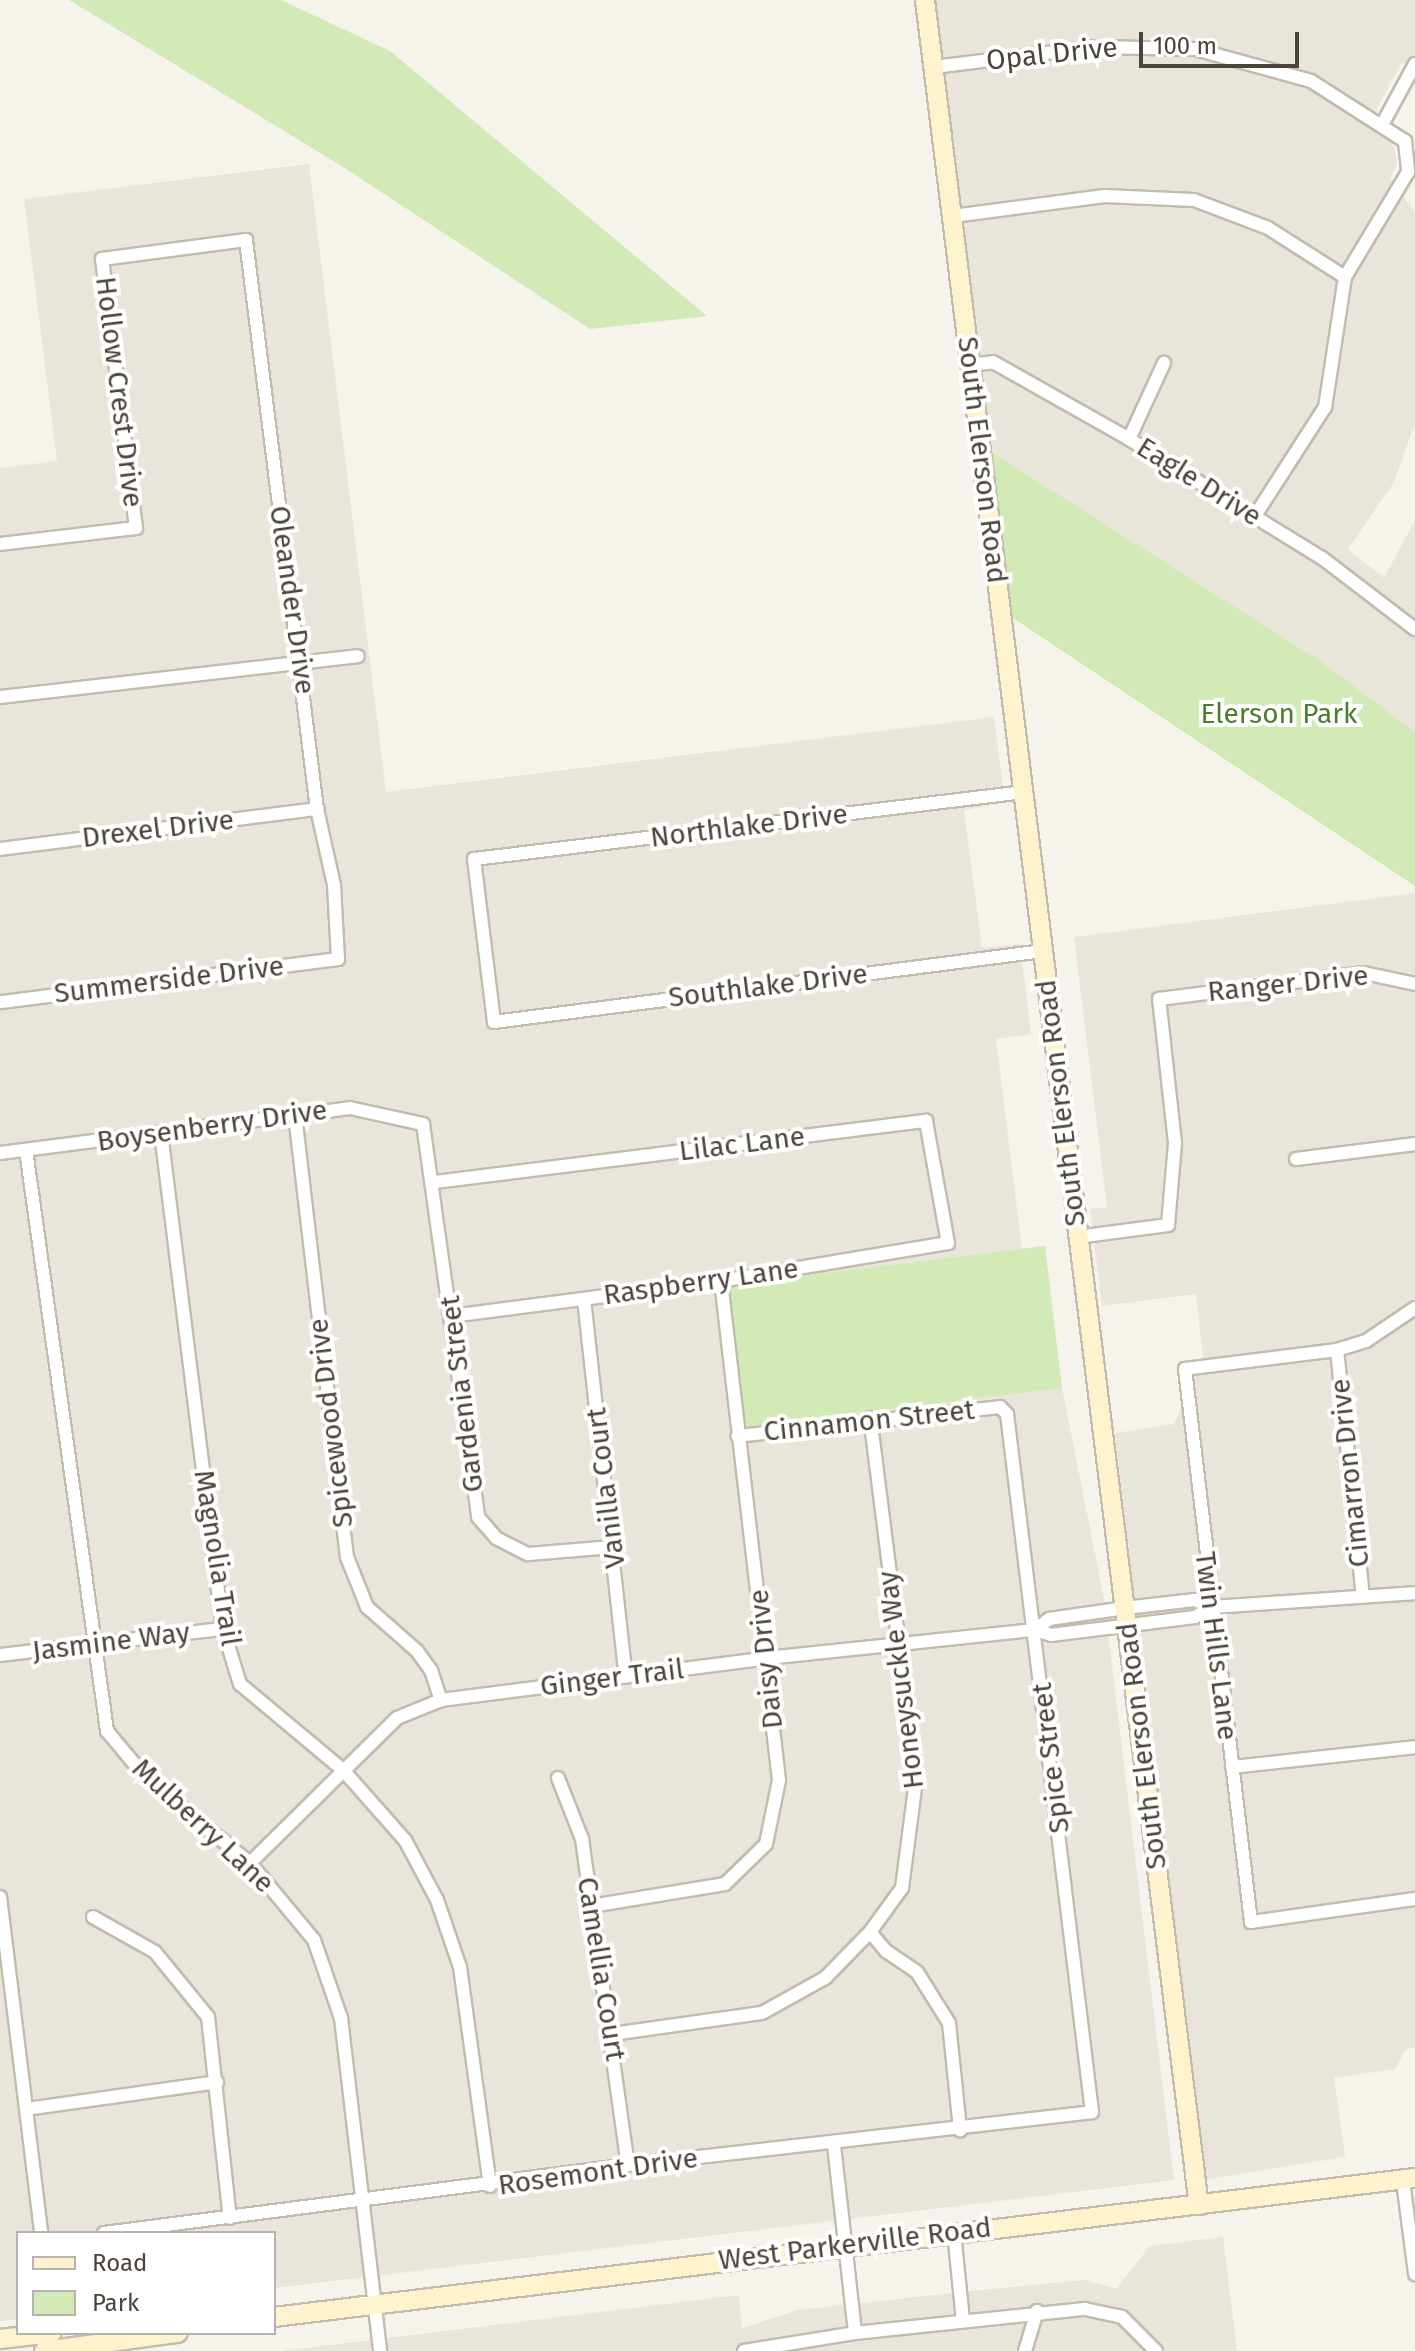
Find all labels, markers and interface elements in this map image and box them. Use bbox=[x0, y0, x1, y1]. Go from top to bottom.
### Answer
scale bar bbox=[1143, 16, 1303, 66]
street label: Opal Drive bbox=[985, 30, 1119, 78]
text: 100 m bbox=[1153, 32, 1217, 60]
street label: Hollow Crest Drive bbox=[88, 275, 150, 509]
street label: South Elerson Road bbox=[950, 335, 1014, 585]
street label: Eagle Drive bbox=[1130, 431, 1268, 533]
street label: Oleander Drive bbox=[262, 504, 322, 696]
park label: Elerson Park bbox=[1201, 697, 1357, 731]
street label: Northlake Drive bbox=[648, 797, 850, 855]
street label: Drexel Drive bbox=[80, 803, 236, 855]
street label: Summerside Drive bbox=[52, 949, 286, 1011]
street label: Southlake Drive bbox=[667, 957, 869, 1015]
street label: Ranger Drive bbox=[1206, 959, 1370, 1009]
street label: South Elerson Road bbox=[1029, 978, 1093, 1228]
street label: Boysenberry Drive bbox=[95, 1093, 329, 1159]
street label: Lilac Lane bbox=[677, 1120, 807, 1168]
street label: Raspberry Lane bbox=[601, 1252, 801, 1312]
street label: Gardenia Street bbox=[433, 1294, 491, 1494]
street label: Spicewood Drive bbox=[301, 1316, 361, 1530]
street label: Cimarron Drive bbox=[1323, 1377, 1377, 1569]
street label: Cinnamon Street bbox=[762, 1393, 976, 1449]
street label: Vanilla Court bbox=[579, 1406, 633, 1570]
street label: Magnolia Trail bbox=[187, 1468, 247, 1648]
street label: Twin Hills Lane bbox=[1188, 1550, 1244, 1742]
street label: Honeysuckle Way bbox=[871, 1569, 931, 1791]
street label: Daisy Drive bbox=[742, 1587, 790, 1731]
street label: Jasmine Way bbox=[30, 1616, 192, 1668]
street label: South Elerson Road bbox=[1110, 1621, 1174, 1871]
street label: Ginger Trail bbox=[538, 1653, 686, 1703]
street label: Spice Street bbox=[1025, 1681, 1077, 1835]
street label: Mulberry Lane bbox=[125, 1752, 281, 1900]
street label: Camellia Court bbox=[570, 1875, 632, 2063]
street label: Rosemont Drive bbox=[496, 2141, 700, 2203]
street label: West Parkerville Road bbox=[717, 2211, 993, 2277]
legend bbox=[16, 2231, 276, 2335]
text: Road bbox=[92, 2249, 147, 2277]
text: Park bbox=[92, 2289, 139, 2317]

